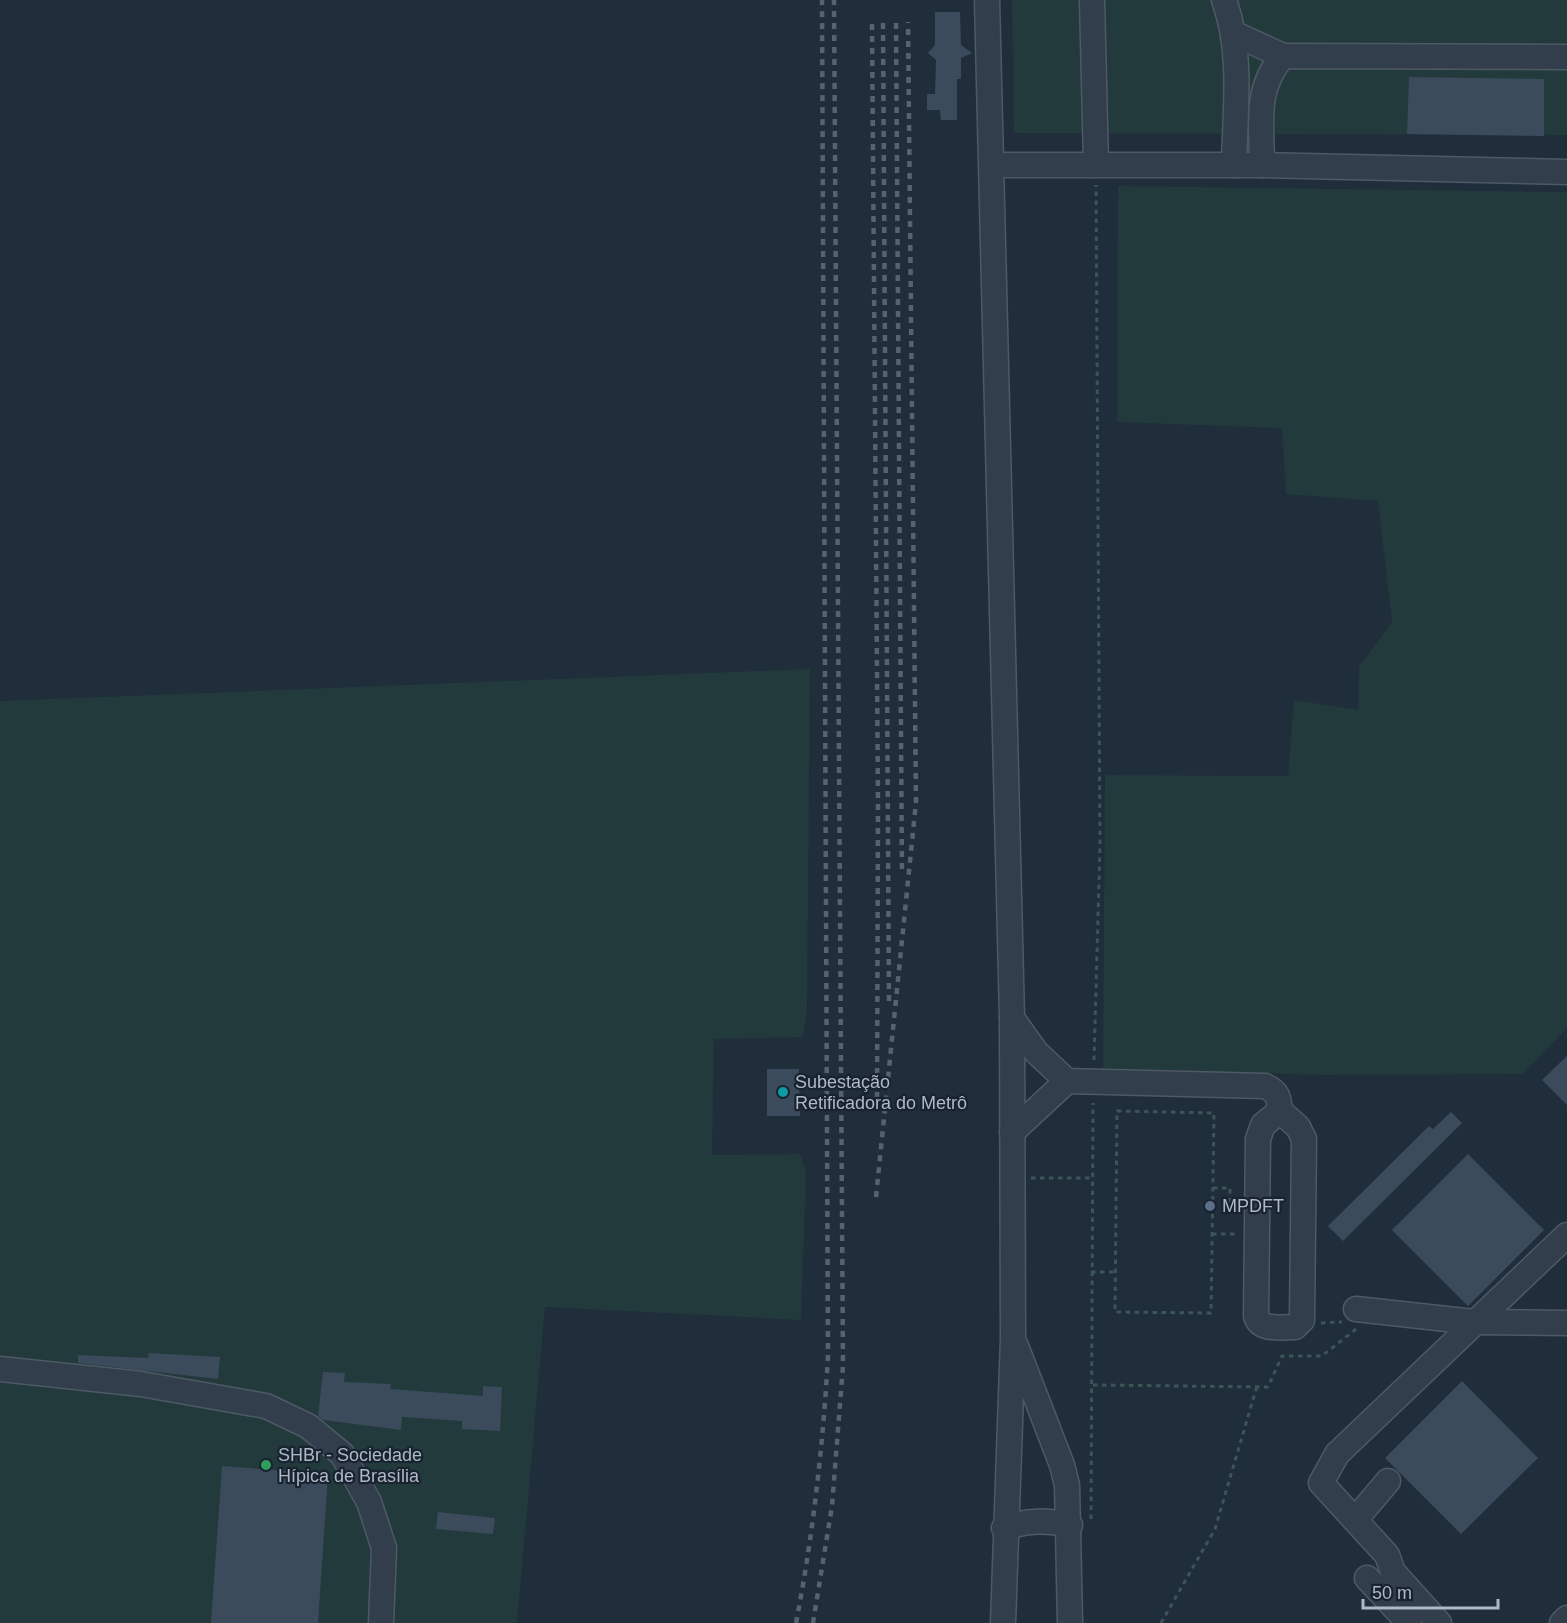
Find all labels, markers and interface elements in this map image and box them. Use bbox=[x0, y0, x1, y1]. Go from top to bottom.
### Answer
place label: Subestação Retificadora do Metrô bbox=[795, 1072, 967, 1113]
marker: Subestação Retificadora do Metrô bbox=[776, 1085, 790, 1099]
place label: MPDFT bbox=[1222, 1196, 1284, 1216]
marker: MPDFT bbox=[1203, 1199, 1217, 1213]
place label: SHBr - Sociedade Hípica de Brasília bbox=[278, 1445, 422, 1486]
marker: SHBr - Sociedade Hípica de Brasília bbox=[259, 1458, 273, 1472]
scale bar bbox=[1363, 1572, 1498, 1610]
text: 50 m bbox=[1372, 1583, 1412, 1603]

